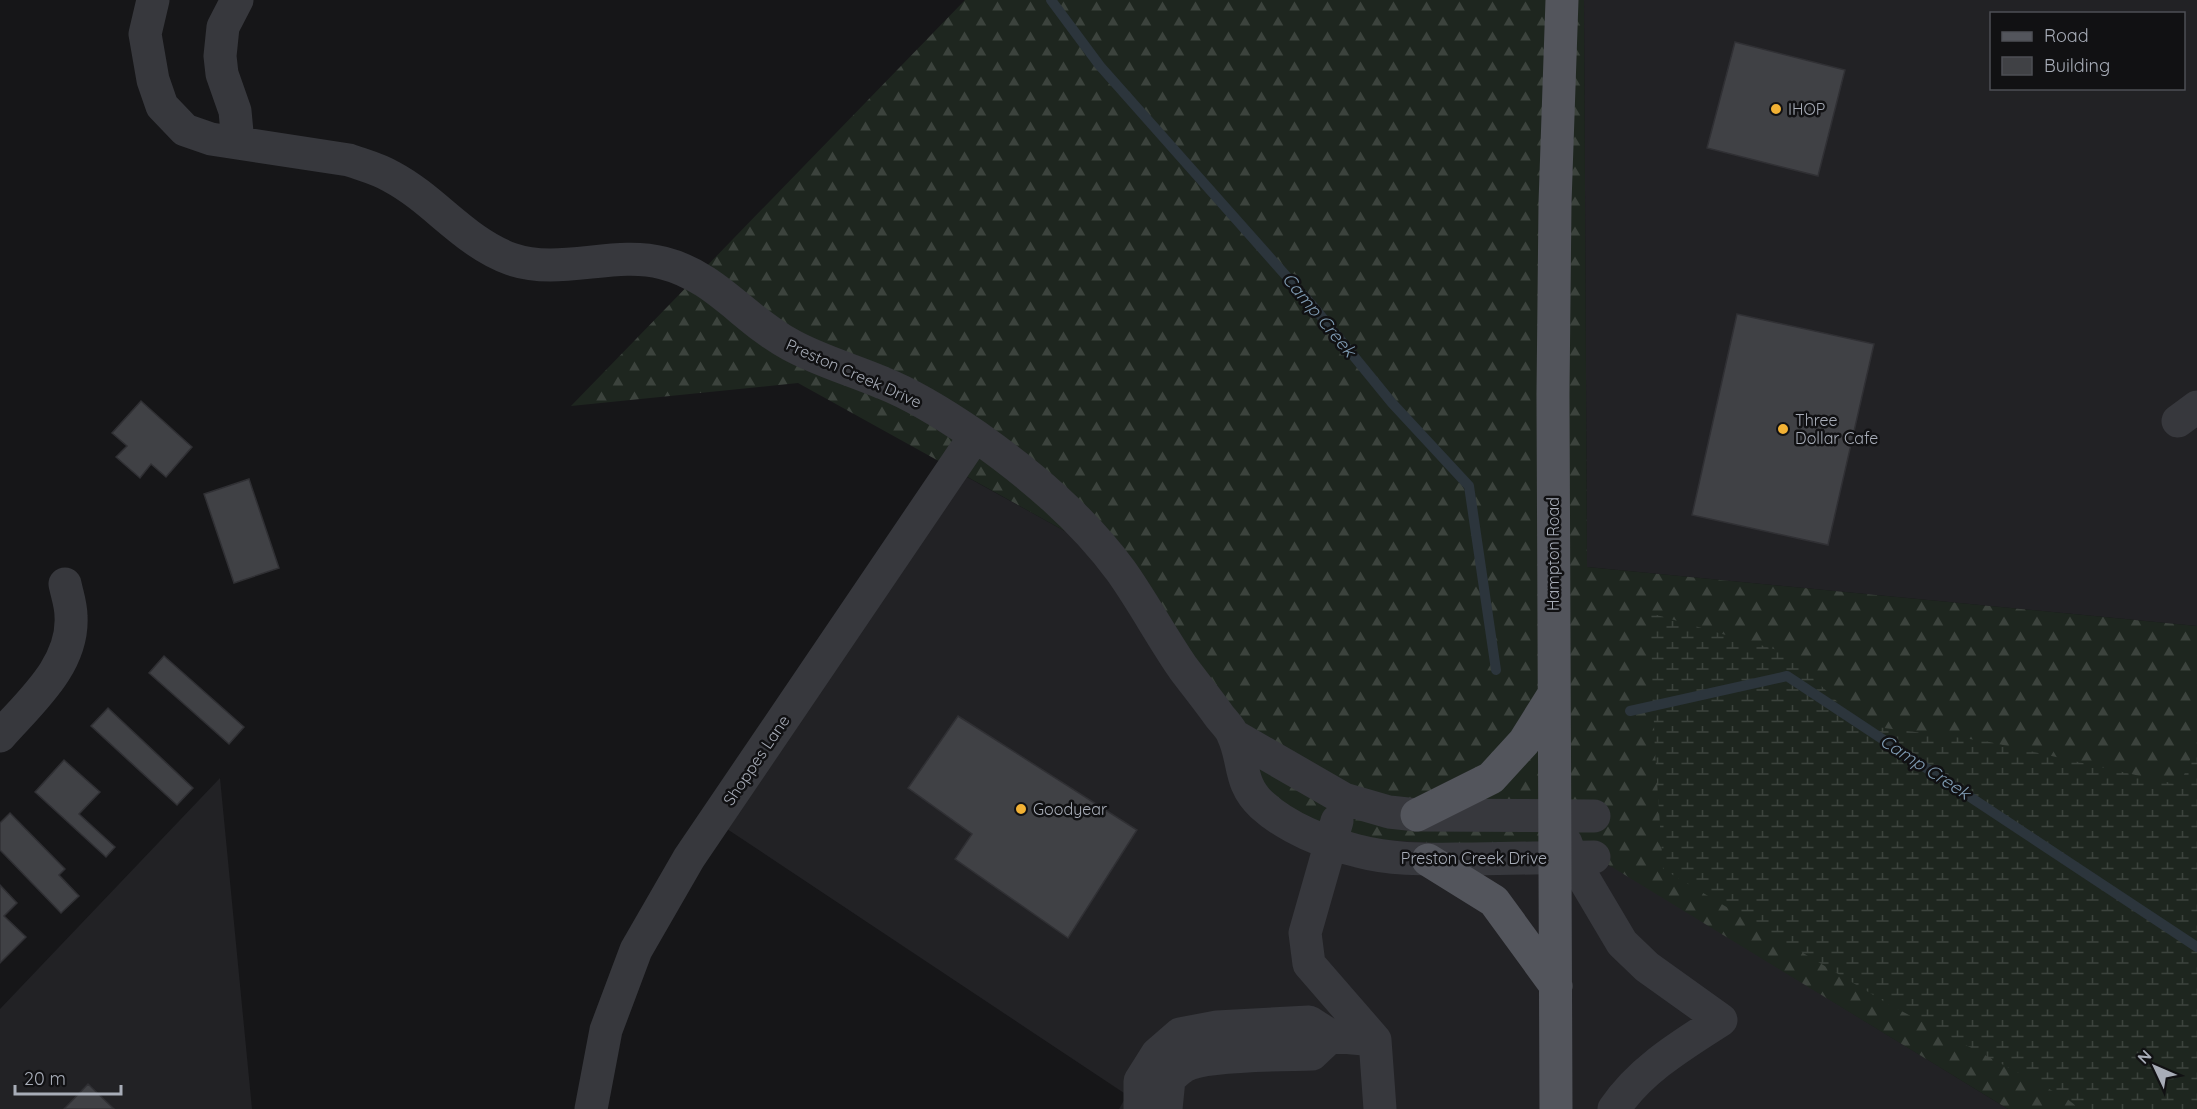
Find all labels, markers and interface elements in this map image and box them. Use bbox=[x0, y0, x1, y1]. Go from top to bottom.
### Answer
legend bbox=[1990, 12, 2185, 90]
text: Road bbox=[2044, 24, 2089, 47]
text: Building bbox=[2044, 54, 2110, 77]
place label: IHOP bbox=[1788, 99, 1825, 119]
marker: IHOP bbox=[1769, 102, 1783, 116]
water label: Camp Creek bbox=[1277, 268, 1362, 363]
street label: Preston Creek Drive bbox=[783, 334, 925, 412]
place label: Three Dollar Cafe bbox=[1795, 410, 1878, 448]
marker: Three Dollar Cafe bbox=[1776, 422, 1790, 436]
street label: Hampton Road bbox=[1543, 497, 1563, 611]
street label: Shoppes Lane bbox=[718, 711, 794, 809]
water label: Camp Creek bbox=[1876, 729, 1976, 805]
place label: Goodyear bbox=[1033, 799, 1107, 819]
marker: Goodyear bbox=[1014, 802, 1028, 816]
street label: Preston Creek Drive bbox=[1401, 848, 1547, 868]
north arrow bbox=[2125, 1037, 2185, 1097]
text: N bbox=[2133, 1045, 2155, 1068]
scale bar bbox=[15, 1058, 122, 1096]
text: 20 m bbox=[24, 1067, 66, 1090]

